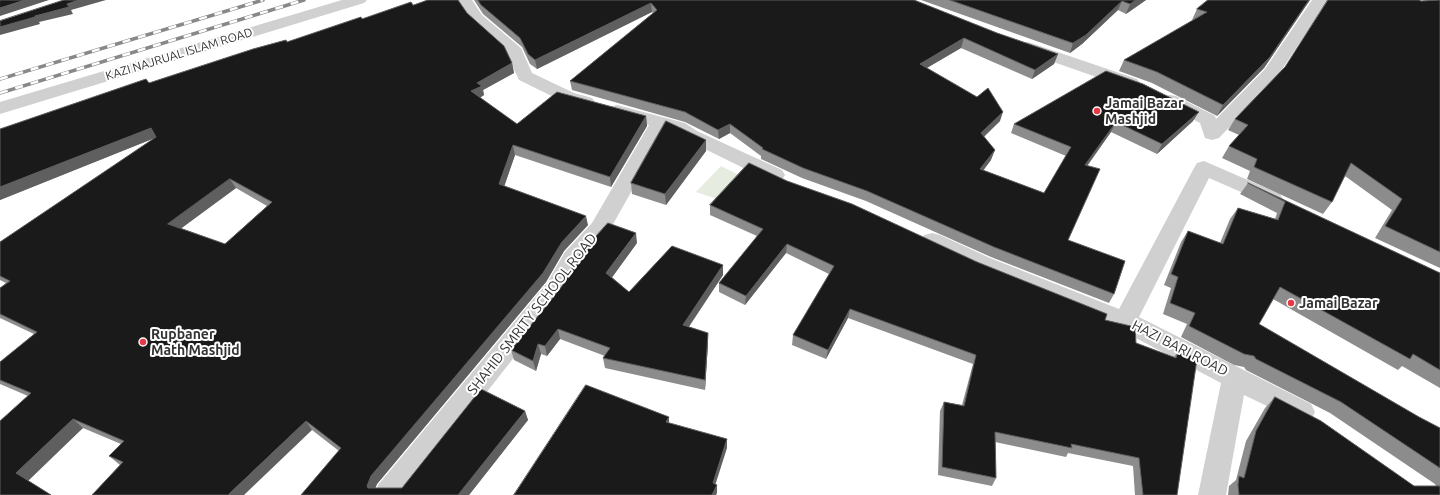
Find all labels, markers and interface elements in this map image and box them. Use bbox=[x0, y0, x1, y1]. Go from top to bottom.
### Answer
street label: KAZI NAJRUAL ISLAM ROAD bbox=[104, 25, 254, 83]
place label: Jamai Bazar Mashjid bbox=[1105, 95, 1184, 128]
marker: Jamai Bazar Mashjid bbox=[1092, 106, 1102, 116]
street label: SHAHID SMRITY SCHOOL ROAD bbox=[464, 230, 600, 398]
place label: Jamai Bazar bbox=[1299, 295, 1378, 311]
marker: Jamai Bazar bbox=[1286, 298, 1296, 308]
street label: HAZI BARI ROAD bbox=[1129, 317, 1231, 379]
place label: Rupbaner Math Mashjid bbox=[151, 326, 240, 358]
marker: Rupbaner Math Mashjid bbox=[138, 337, 148, 347]

